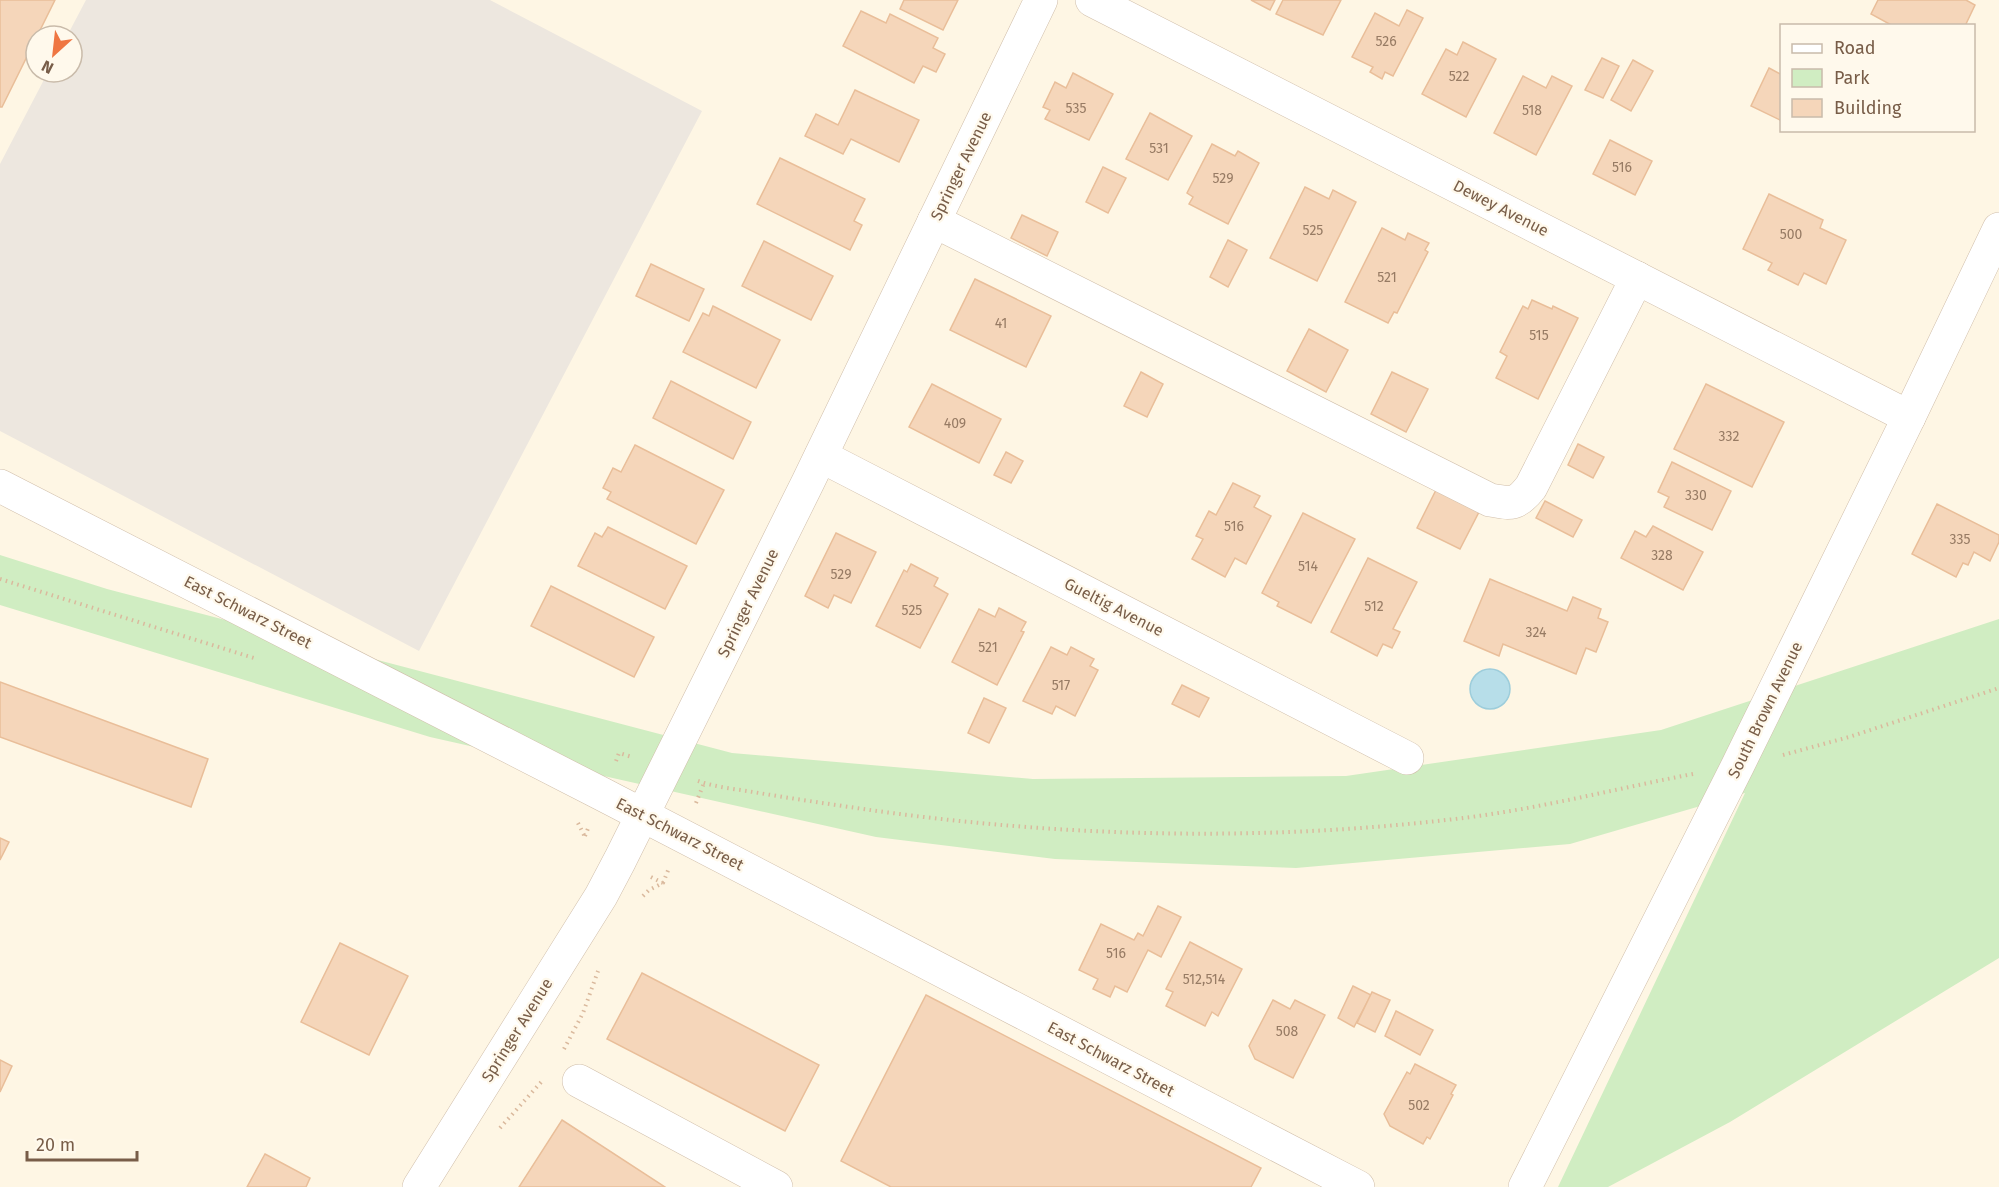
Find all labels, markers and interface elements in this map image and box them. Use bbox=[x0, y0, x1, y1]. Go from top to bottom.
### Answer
north arrow bbox=[24, 24, 84, 84]
legend bbox=[1780, 24, 1975, 132]
house number: 526 bbox=[1375, 33, 1397, 50]
text: Road bbox=[1834, 37, 1876, 59]
text: N bbox=[38, 56, 56, 78]
text: Park bbox=[1834, 67, 1870, 89]
house number: 522 bbox=[1449, 68, 1469, 85]
text: Building bbox=[1834, 97, 1902, 119]
house number: 535 bbox=[1066, 100, 1086, 117]
house number: 518 bbox=[1522, 102, 1542, 119]
street label: Springer Avenue bbox=[926, 109, 996, 223]
house number: 531 bbox=[1149, 140, 1169, 157]
house number: 516 bbox=[1612, 159, 1632, 176]
house number: 529 bbox=[1213, 170, 1234, 187]
street label: Dewey Avenue bbox=[1450, 176, 1552, 240]
house number: 525 bbox=[1303, 222, 1323, 239]
house number: 500 bbox=[1780, 226, 1803, 243]
house number: 521 bbox=[1377, 269, 1397, 286]
house number: 41 bbox=[995, 315, 1007, 332]
house number: 515 bbox=[1529, 327, 1549, 344]
house number: 409 bbox=[944, 415, 966, 432]
house number: 332 bbox=[1719, 428, 1739, 445]
house number: 330 bbox=[1685, 487, 1707, 504]
house number: 516 bbox=[1224, 518, 1244, 535]
house number: 335 bbox=[1950, 531, 1971, 548]
street label: Springer Avenue bbox=[713, 546, 783, 660]
house number: 328 bbox=[1651, 547, 1673, 564]
house number: 514 bbox=[1298, 558, 1318, 575]
house number: 529 bbox=[831, 566, 852, 583]
street label: East Schwarz Street bbox=[181, 572, 315, 653]
street label: Gueltig Avenue bbox=[1061, 574, 1167, 640]
house number: 512 bbox=[1364, 598, 1384, 615]
house number: 525 bbox=[902, 602, 922, 619]
house number: 324 bbox=[1526, 624, 1547, 641]
house number: 521 bbox=[978, 639, 998, 656]
street label: South Brown Avenue bbox=[1724, 639, 1806, 781]
house number: 517 bbox=[1052, 677, 1070, 694]
street label: East Schwarz Street bbox=[613, 794, 747, 875]
house number: 516 bbox=[1106, 945, 1126, 962]
house number: 512,514 bbox=[1183, 971, 1226, 988]
street label: Springer Avenue bbox=[478, 975, 556, 1085]
street label: East Schwarz Street bbox=[1044, 1018, 1178, 1101]
house number: 508 bbox=[1276, 1023, 1299, 1040]
house number: 502 bbox=[1408, 1097, 1430, 1114]
scale bar bbox=[27, 1124, 136, 1162]
text: 20 m bbox=[36, 1134, 75, 1156]

